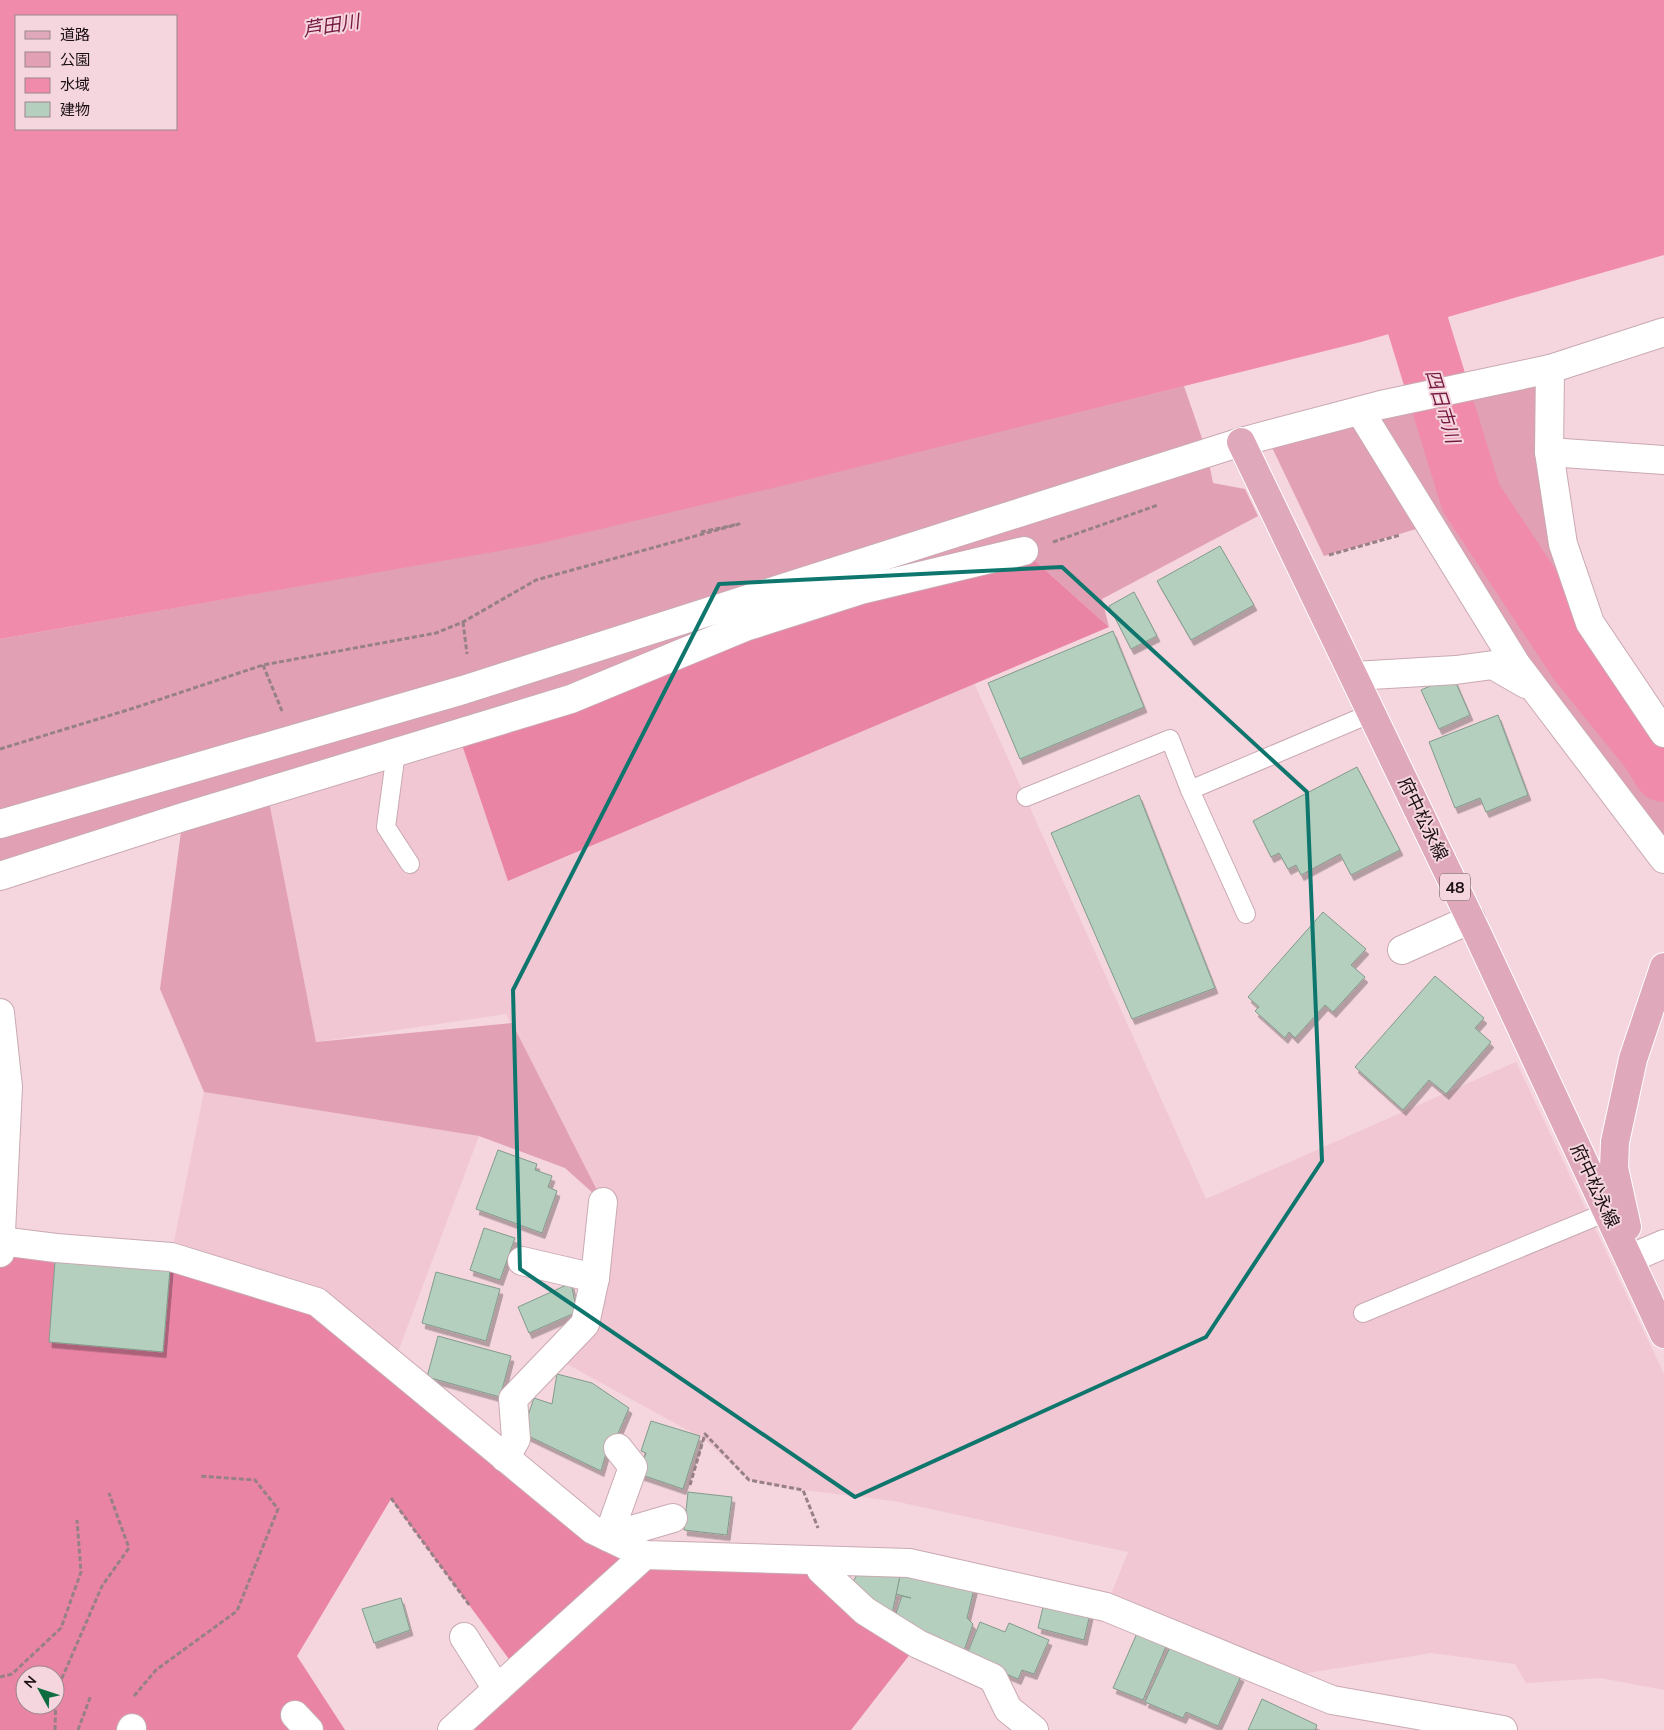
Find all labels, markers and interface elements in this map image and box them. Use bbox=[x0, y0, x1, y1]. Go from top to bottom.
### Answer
water label: 芦田川 bbox=[301, 8, 363, 41]
legend bbox=[15, 15, 178, 130]
text: 道路 bbox=[60, 25, 90, 44]
text: 公園 bbox=[60, 50, 90, 69]
text: 水域 bbox=[60, 75, 90, 94]
text: 建物 bbox=[60, 100, 90, 119]
water label: 四日市川 bbox=[1420, 366, 1466, 448]
street label: 府中松永線 bbox=[1393, 773, 1454, 864]
road number: 48 bbox=[1440, 874, 1470, 900]
street label: 府中松永線 bbox=[1566, 1140, 1625, 1231]
north arrow bbox=[15, 1665, 65, 1715]
text: N bbox=[20, 1672, 40, 1691]

